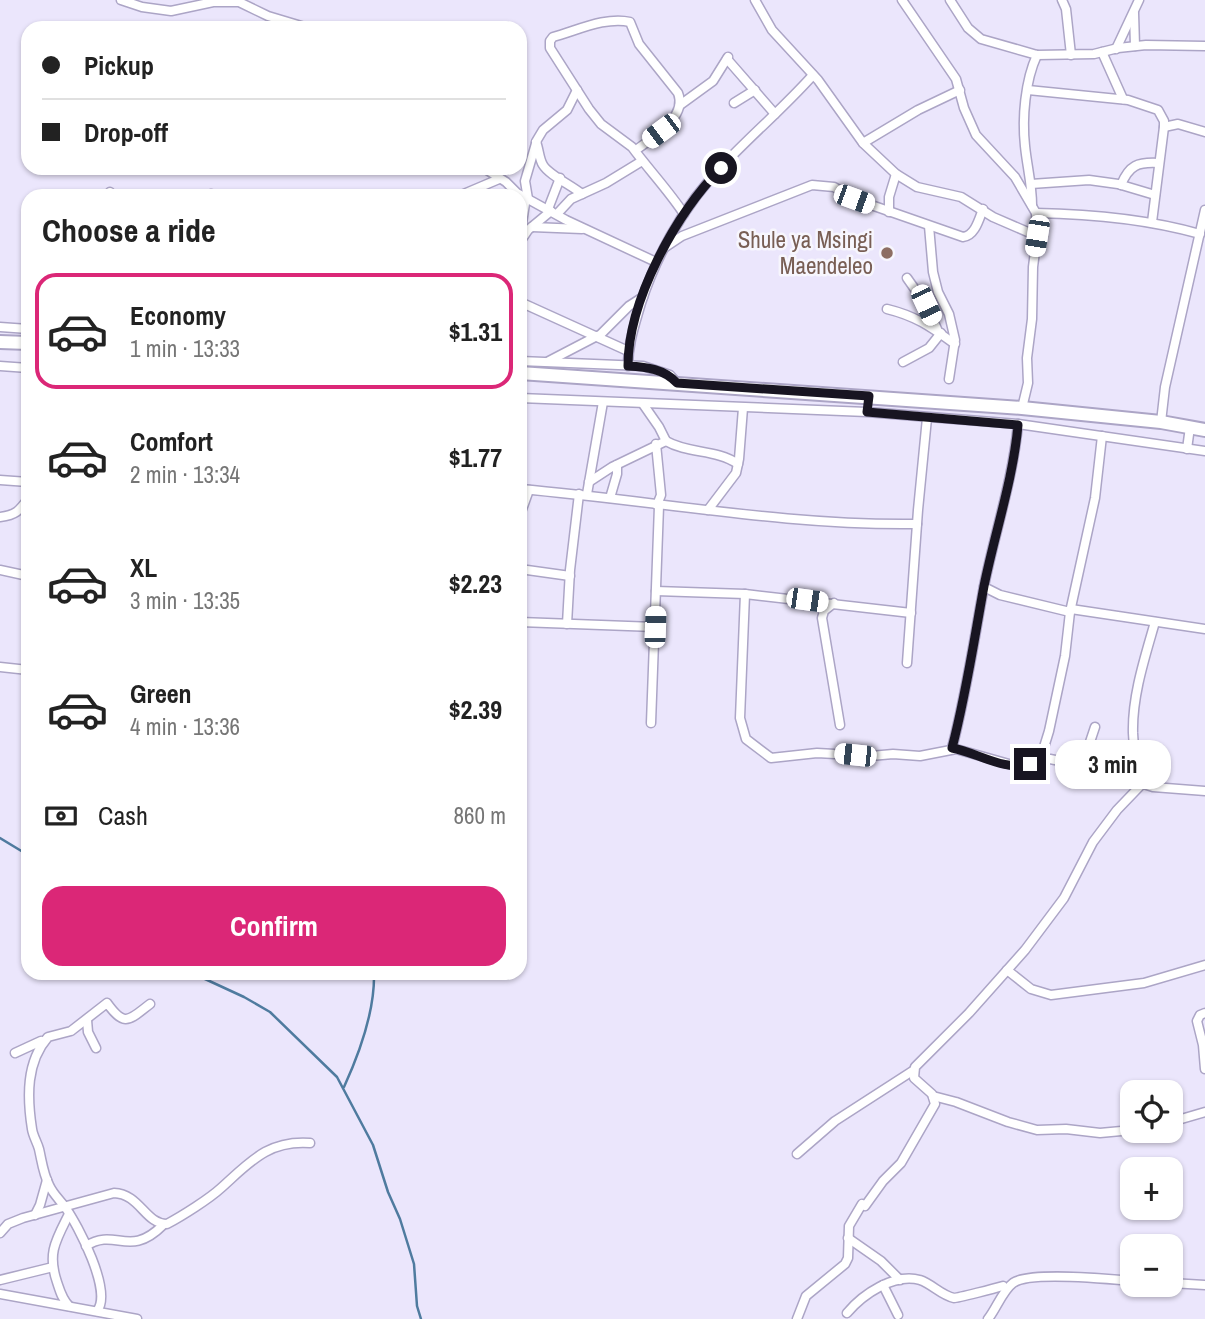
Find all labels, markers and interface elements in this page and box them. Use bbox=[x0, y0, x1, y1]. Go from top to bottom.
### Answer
text: Pickup bbox=[84, 48, 154, 83]
car bbox=[638, 110, 685, 152]
text: Drop-off bbox=[84, 115, 168, 150]
route start bbox=[705, 152, 737, 184]
car bbox=[831, 182, 878, 216]
text: Choose a ride bbox=[42, 209, 216, 252]
car bbox=[1024, 214, 1051, 258]
place label: Shule ya Msingi Maendeleo bbox=[738, 224, 873, 281]
marker: Shule ya Msingi Maendeleo bbox=[879, 245, 895, 261]
car bbox=[908, 282, 945, 328]
text: Economy bbox=[130, 298, 226, 333]
icon: car bbox=[46, 300, 109, 363]
text: $1.31 bbox=[449, 314, 502, 349]
text: 1 min · 13:33 bbox=[130, 333, 240, 364]
text: Comfort bbox=[130, 424, 213, 459]
icon: car bbox=[46, 426, 109, 489]
text: $1.77 bbox=[449, 440, 502, 475]
text: 2 min · 13:34 bbox=[130, 459, 240, 490]
text: XL bbox=[130, 550, 157, 585]
icon: car bbox=[46, 552, 109, 615]
text: $2.23 bbox=[449, 566, 502, 601]
text: 3 min · 13:35 bbox=[130, 585, 240, 616]
car bbox=[785, 587, 830, 613]
car bbox=[644, 606, 667, 648]
text: Green bbox=[130, 676, 192, 711]
icon: car bbox=[46, 678, 109, 741]
text: $2.39 bbox=[449, 692, 502, 727]
text: 4 min · 13:36 bbox=[130, 711, 240, 742]
callout: 3 min bbox=[1054, 740, 1170, 788]
car bbox=[834, 742, 877, 768]
route end bbox=[1014, 748, 1046, 780]
text: 3 min bbox=[1088, 749, 1138, 780]
icon: cash bbox=[42, 797, 80, 835]
text: Cash bbox=[98, 798, 148, 833]
text: 860 m bbox=[454, 800, 506, 831]
button: Confirm bbox=[42, 886, 506, 966]
map controls bbox=[1120, 1080, 1183, 1297]
button: locate bbox=[1120, 1080, 1183, 1143]
button: + bbox=[1120, 1157, 1183, 1220]
button: − bbox=[1120, 1234, 1183, 1297]

